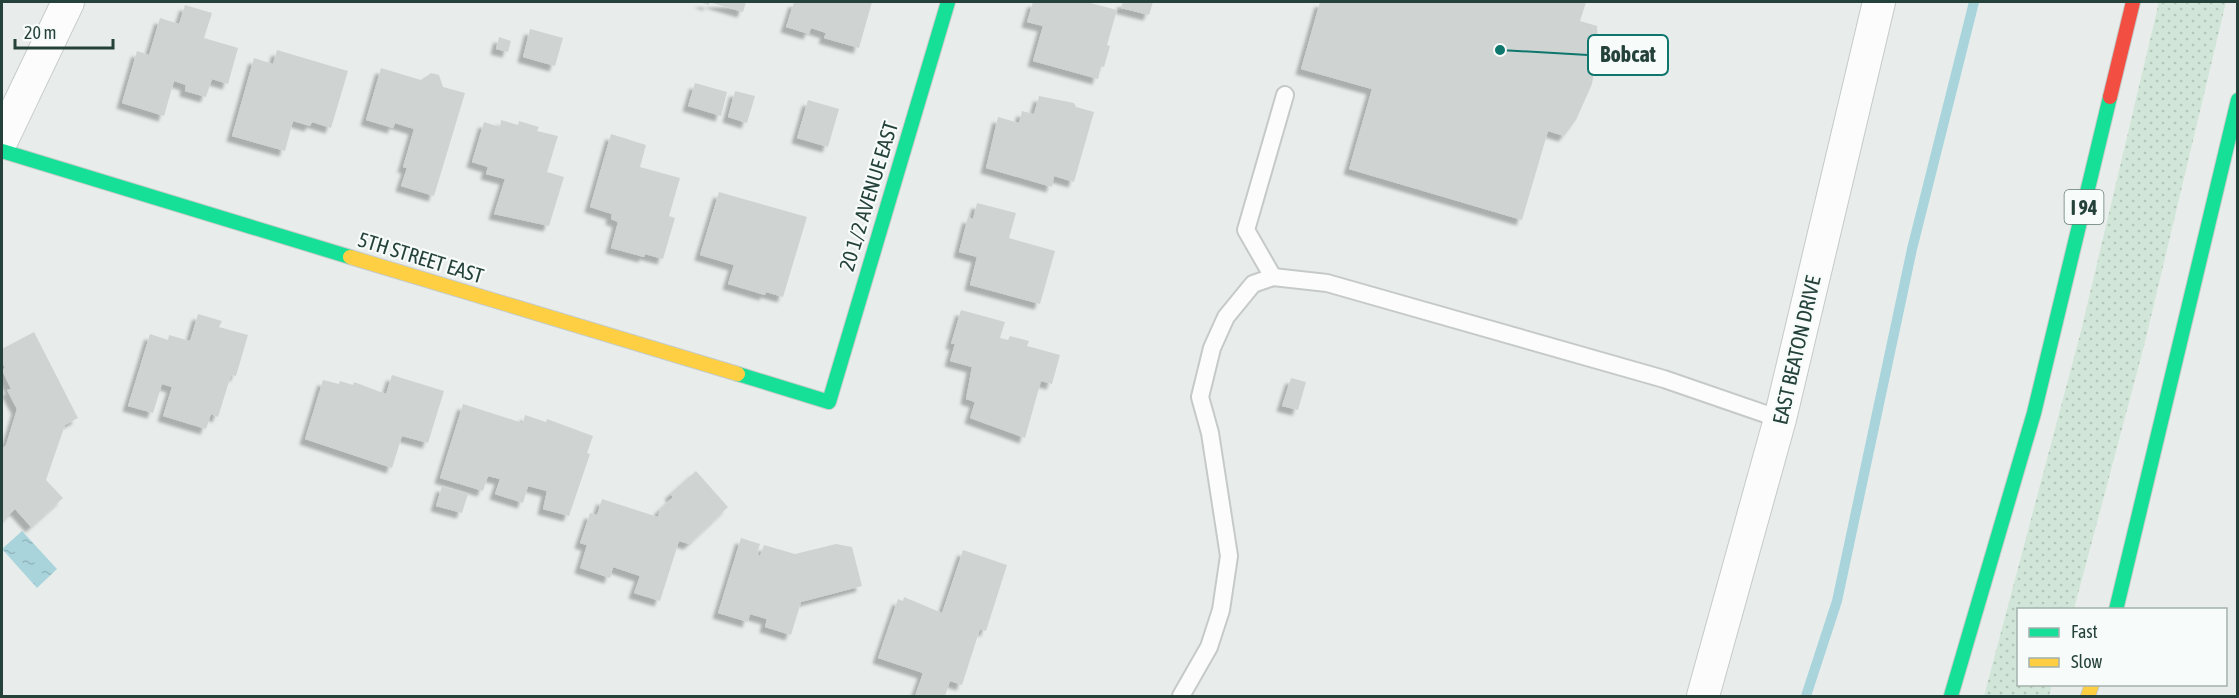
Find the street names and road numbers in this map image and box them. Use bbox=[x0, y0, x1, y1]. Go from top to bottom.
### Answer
street label: 20 1/2 AVENUE EAST bbox=[834, 118, 902, 274]
road number: I 94 bbox=[2064, 190, 2104, 224]
street label: 5TH STREET EAST bbox=[355, 227, 487, 287]
street label: EAST BEATON DRIVE bbox=[1767, 273, 1825, 427]

